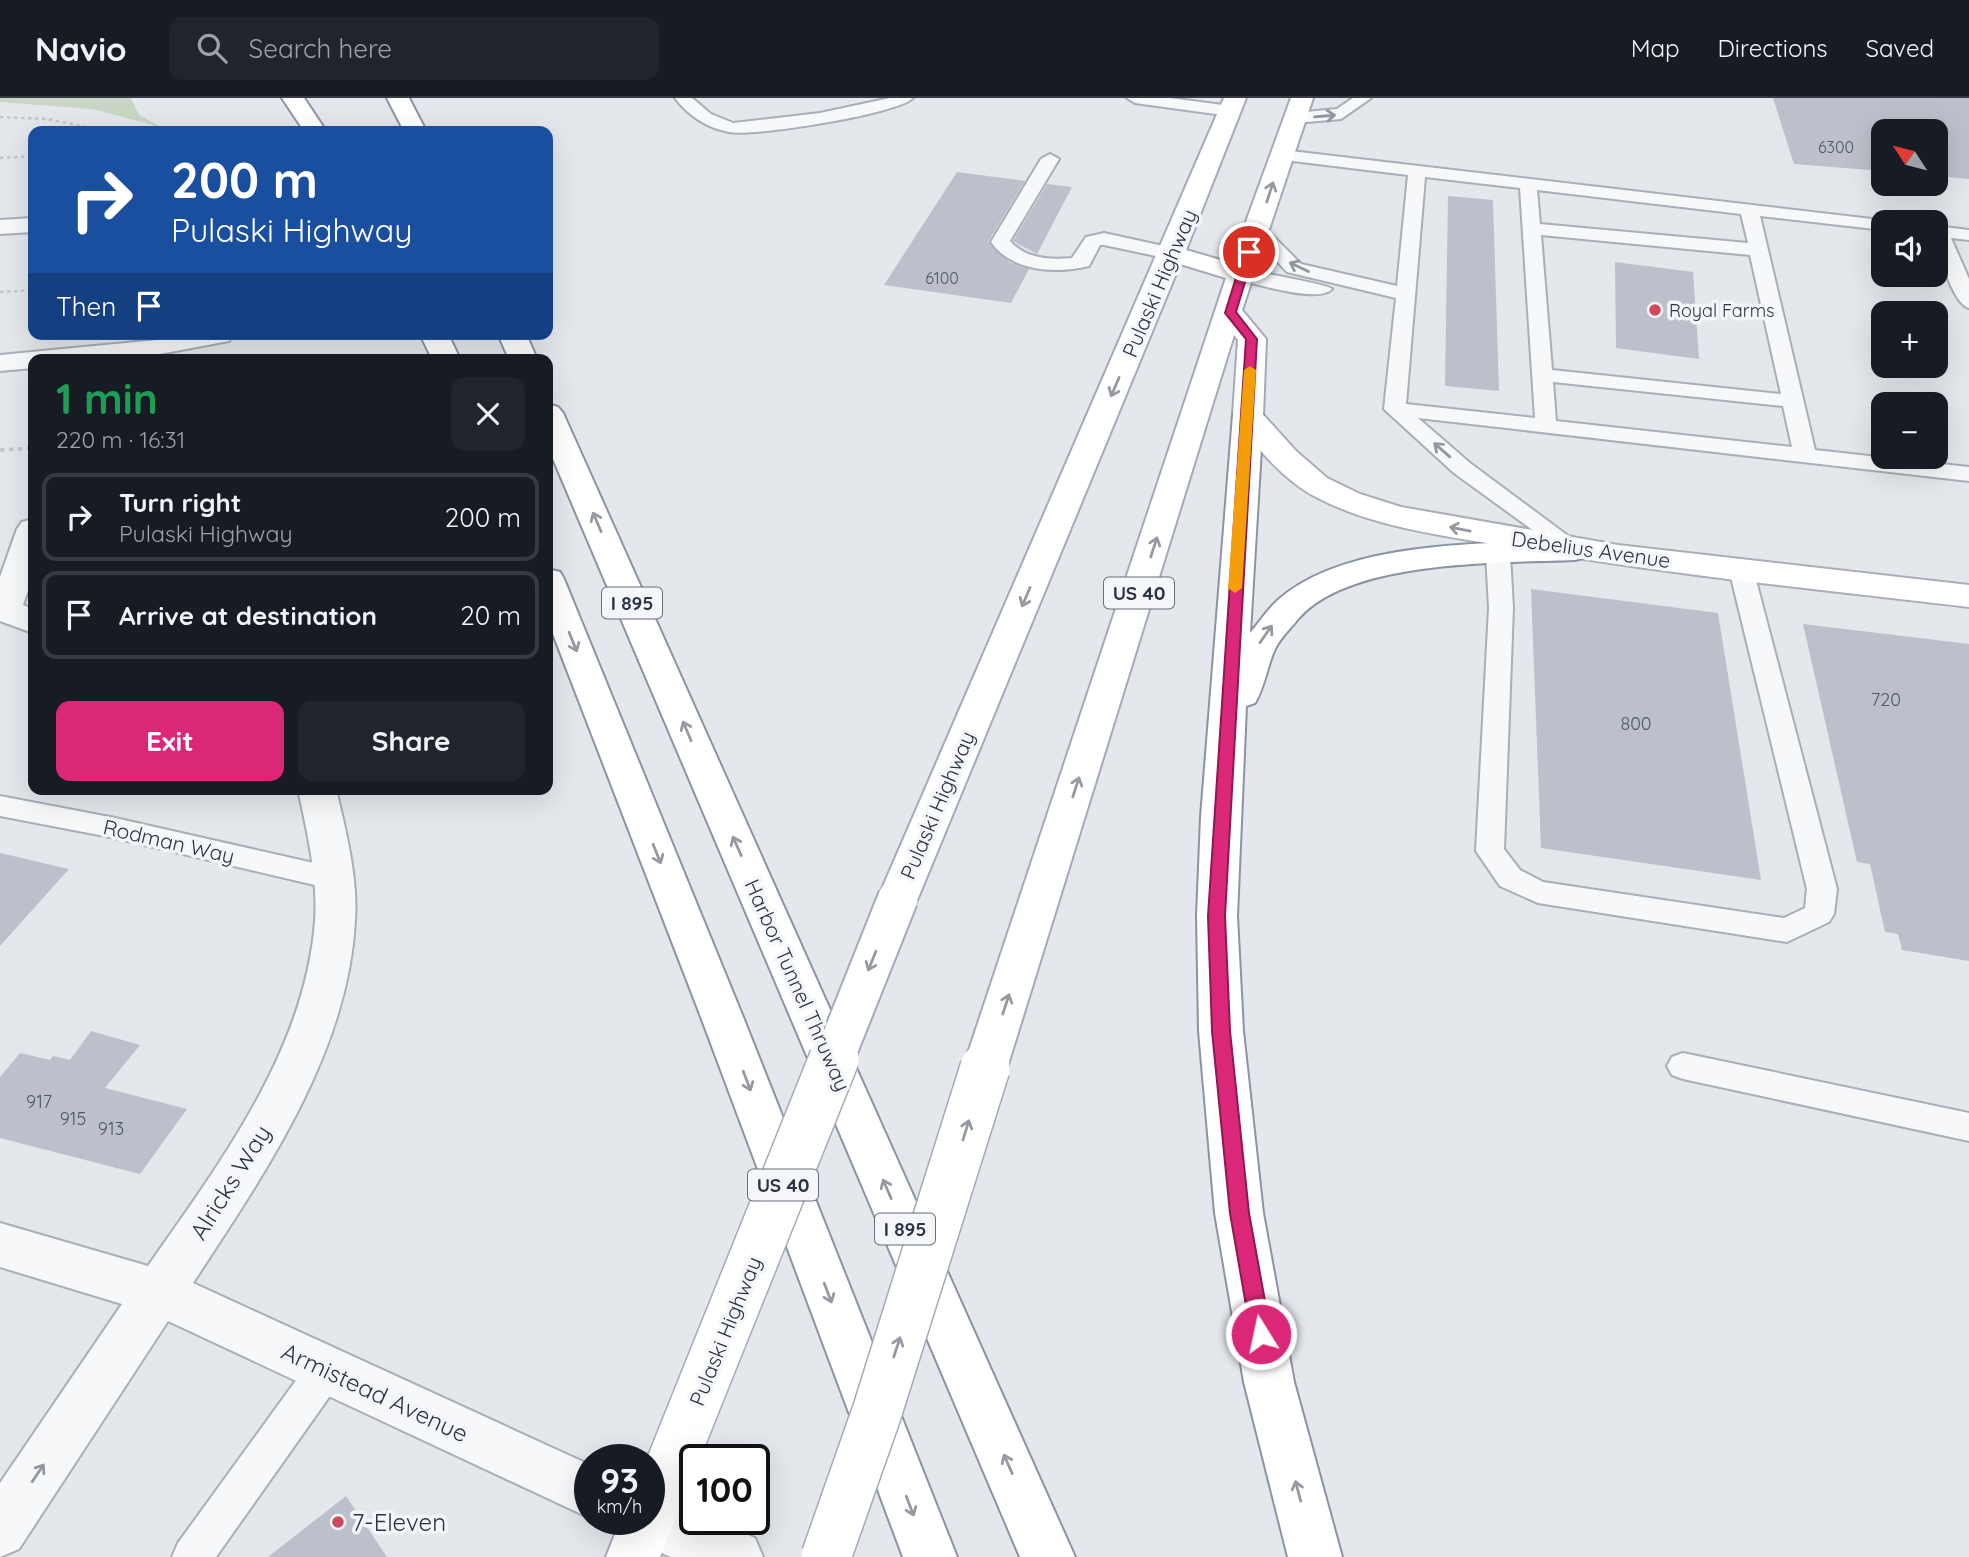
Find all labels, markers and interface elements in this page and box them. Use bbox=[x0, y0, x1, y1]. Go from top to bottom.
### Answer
search box bbox=[169, 17, 659, 80]
text: Navio bbox=[35, 28, 127, 69]
icon: search bbox=[193, 29, 231, 67]
text: Search here bbox=[249, 32, 392, 65]
text: Map bbox=[1631, 33, 1680, 63]
text: Directions bbox=[1718, 33, 1828, 63]
text: Saved bbox=[1866, 33, 1934, 63]
one-way arrow bbox=[1313, 109, 1336, 122]
north arrow bbox=[1871, 119, 1948, 196]
map controls bbox=[1871, 119, 1948, 469]
house number: 6300 bbox=[1818, 137, 1854, 157]
text: 200 m bbox=[171, 149, 318, 210]
icon: right bbox=[56, 154, 147, 245]
one-way arrow bbox=[1265, 181, 1278, 203]
street label: Pulaski Highway bbox=[1116, 205, 1202, 361]
text: Pulaski Highway bbox=[171, 210, 412, 250]
button: sound bbox=[1871, 210, 1948, 287]
pin bbox=[1219, 222, 1279, 282]
icon: arrive bbox=[1230, 233, 1268, 271]
one-way arrow bbox=[1289, 260, 1310, 273]
house number: 6100 bbox=[925, 268, 959, 288]
icon: arrive bbox=[130, 287, 168, 325]
text: Then bbox=[56, 290, 116, 323]
place label: Royal Farms bbox=[1669, 299, 1775, 322]
button: + bbox=[1871, 301, 1948, 378]
marker: Royal Farms bbox=[1647, 302, 1663, 318]
text: 1 min bbox=[56, 372, 158, 425]
one-way arrow bbox=[1108, 376, 1121, 398]
button: close bbox=[451, 377, 525, 451]
button: − bbox=[1871, 392, 1948, 469]
text: 220 m · 16:31 bbox=[56, 425, 185, 454]
one-way arrow bbox=[1434, 443, 1452, 459]
text: Turn right bbox=[119, 486, 241, 519]
icon: right bbox=[60, 498, 98, 536]
text: 200 m bbox=[445, 501, 521, 534]
one-way arrow bbox=[590, 512, 603, 534]
text: Pulaski Highway bbox=[119, 519, 293, 548]
one-way arrow bbox=[1449, 521, 1472, 535]
street label: Debelius Avenue bbox=[1510, 525, 1672, 573]
one-way arrow bbox=[1149, 537, 1161, 559]
road number: US 40 bbox=[1104, 578, 1174, 608]
one-way arrow bbox=[1019, 585, 1032, 607]
road number: I 895 bbox=[602, 588, 662, 618]
icon: arrive bbox=[60, 596, 98, 634]
text: Arrive at destination bbox=[119, 599, 377, 632]
text: 20 m bbox=[460, 599, 521, 632]
one-way arrow bbox=[1258, 625, 1273, 644]
one-way arrow bbox=[568, 631, 581, 653]
house number: 720 bbox=[1871, 688, 1901, 711]
button: Exit bbox=[56, 701, 284, 781]
button: Share bbox=[298, 701, 525, 781]
house number: 800 bbox=[1620, 712, 1652, 735]
one-way arrow bbox=[680, 721, 693, 743]
street label: Pulaski Highway bbox=[894, 727, 980, 883]
one-way arrow bbox=[1071, 776, 1084, 798]
street label: Rodman Way bbox=[101, 813, 237, 869]
one-way arrow bbox=[730, 836, 743, 858]
one-way arrow bbox=[652, 842, 665, 864]
street label: Harbor Tunnel Thruway bbox=[740, 875, 856, 1095]
one-way arrow bbox=[865, 950, 878, 972]
one-way arrow bbox=[1001, 993, 1013, 1015]
one-way arrow bbox=[741, 1070, 754, 1091]
house number: 917 bbox=[26, 1090, 52, 1113]
house number: 915 bbox=[60, 1107, 86, 1130]
house number: 913 bbox=[98, 1117, 124, 1140]
street label: Alricks Way bbox=[183, 1119, 277, 1245]
one-way arrow bbox=[960, 1120, 973, 1142]
road number: US 40 bbox=[748, 1170, 818, 1200]
one-way arrow bbox=[880, 1178, 893, 1200]
road number: I 895 bbox=[875, 1214, 935, 1245]
street label: Pulaski Highway bbox=[683, 1253, 767, 1409]
one-way arrow bbox=[823, 1282, 836, 1304]
position arrow bbox=[1224, 1297, 1298, 1371]
street label: Armistead Avenue bbox=[277, 1336, 473, 1448]
one-way arrow bbox=[892, 1337, 905, 1359]
speed limit sign: 100 bbox=[679, 1444, 770, 1535]
one-way arrow bbox=[1001, 1454, 1014, 1476]
text: 93 bbox=[600, 1458, 639, 1502]
one-way arrow bbox=[31, 1464, 45, 1483]
one-way arrow bbox=[1290, 1480, 1303, 1502]
one-way arrow bbox=[905, 1494, 918, 1516]
text: km/h bbox=[597, 1495, 642, 1518]
place label: 7-Eleven bbox=[352, 1507, 446, 1537]
marker: 7-Eleven bbox=[330, 1514, 346, 1530]

